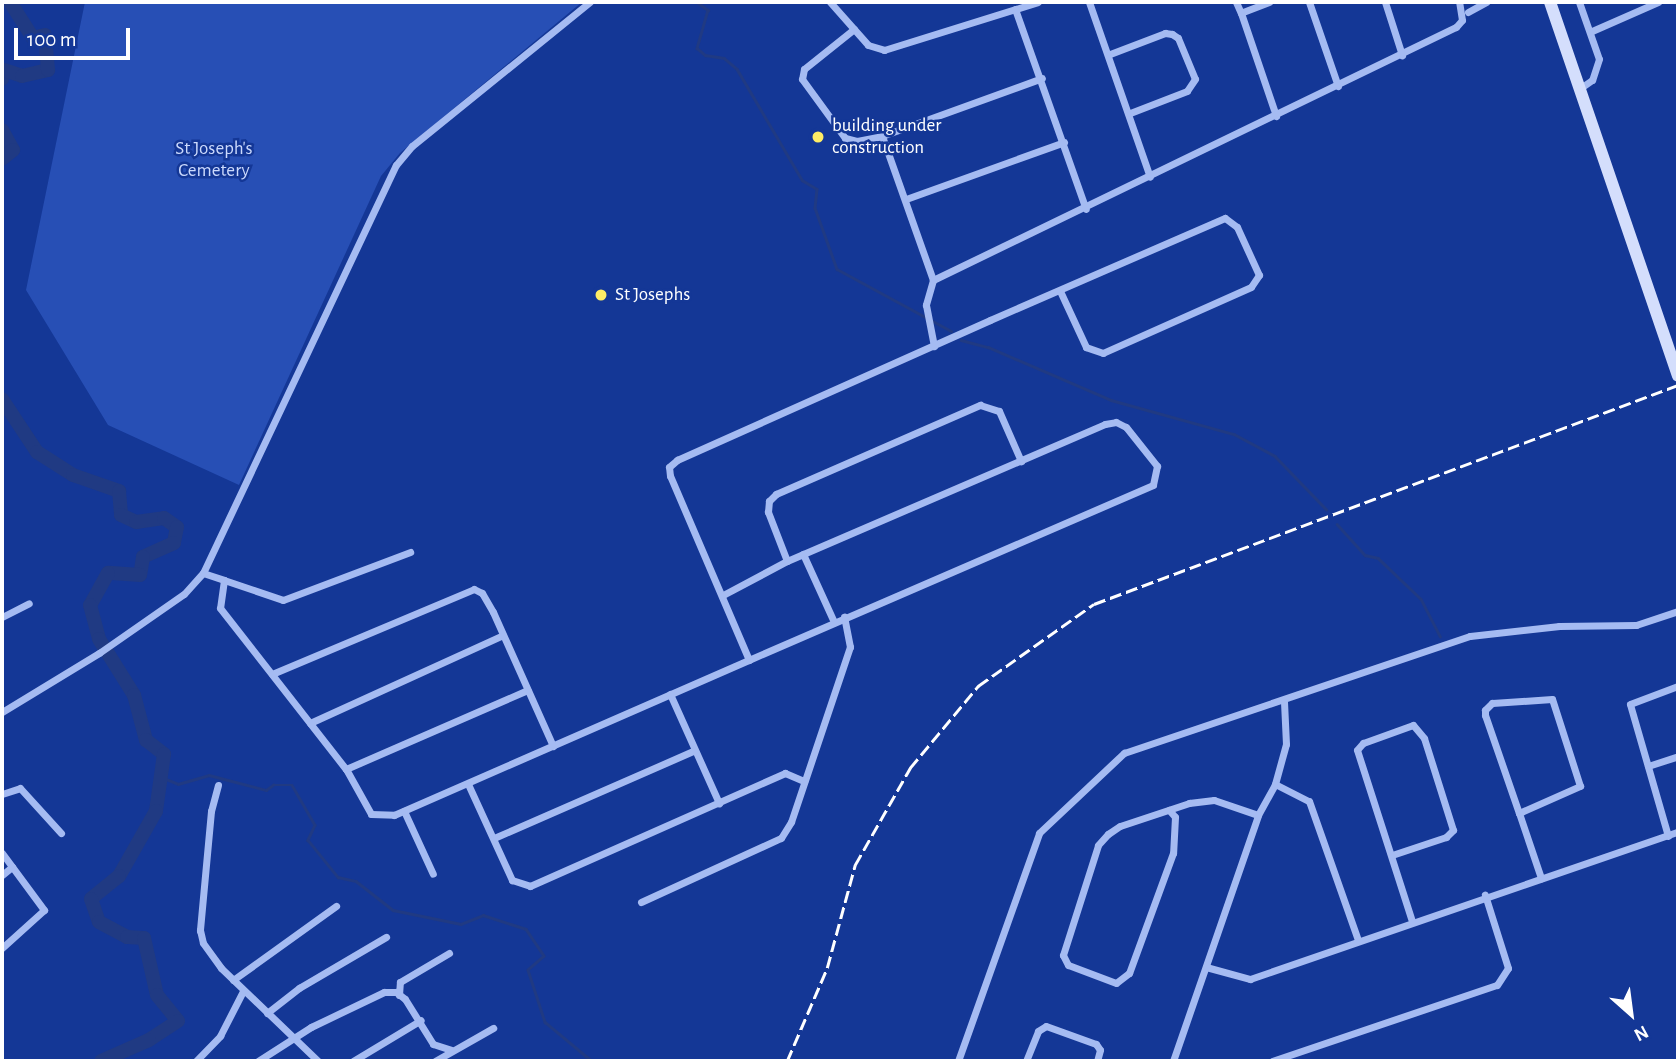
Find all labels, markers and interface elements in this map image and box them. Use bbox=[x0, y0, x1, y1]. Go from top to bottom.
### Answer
scale bar bbox=[18, 14, 133, 58]
text: 100 m bbox=[27, 29, 77, 50]
place label: building under construction bbox=[832, 115, 941, 159]
marker: building under construction bbox=[810, 129, 826, 145]
park label: St Joseph's Cemetery bbox=[175, 138, 253, 182]
place label: St Josephs bbox=[615, 284, 690, 306]
marker: St Josephs bbox=[593, 287, 609, 303]
north arrow bbox=[1596, 979, 1666, 1049]
text: N bbox=[1631, 1021, 1651, 1044]

